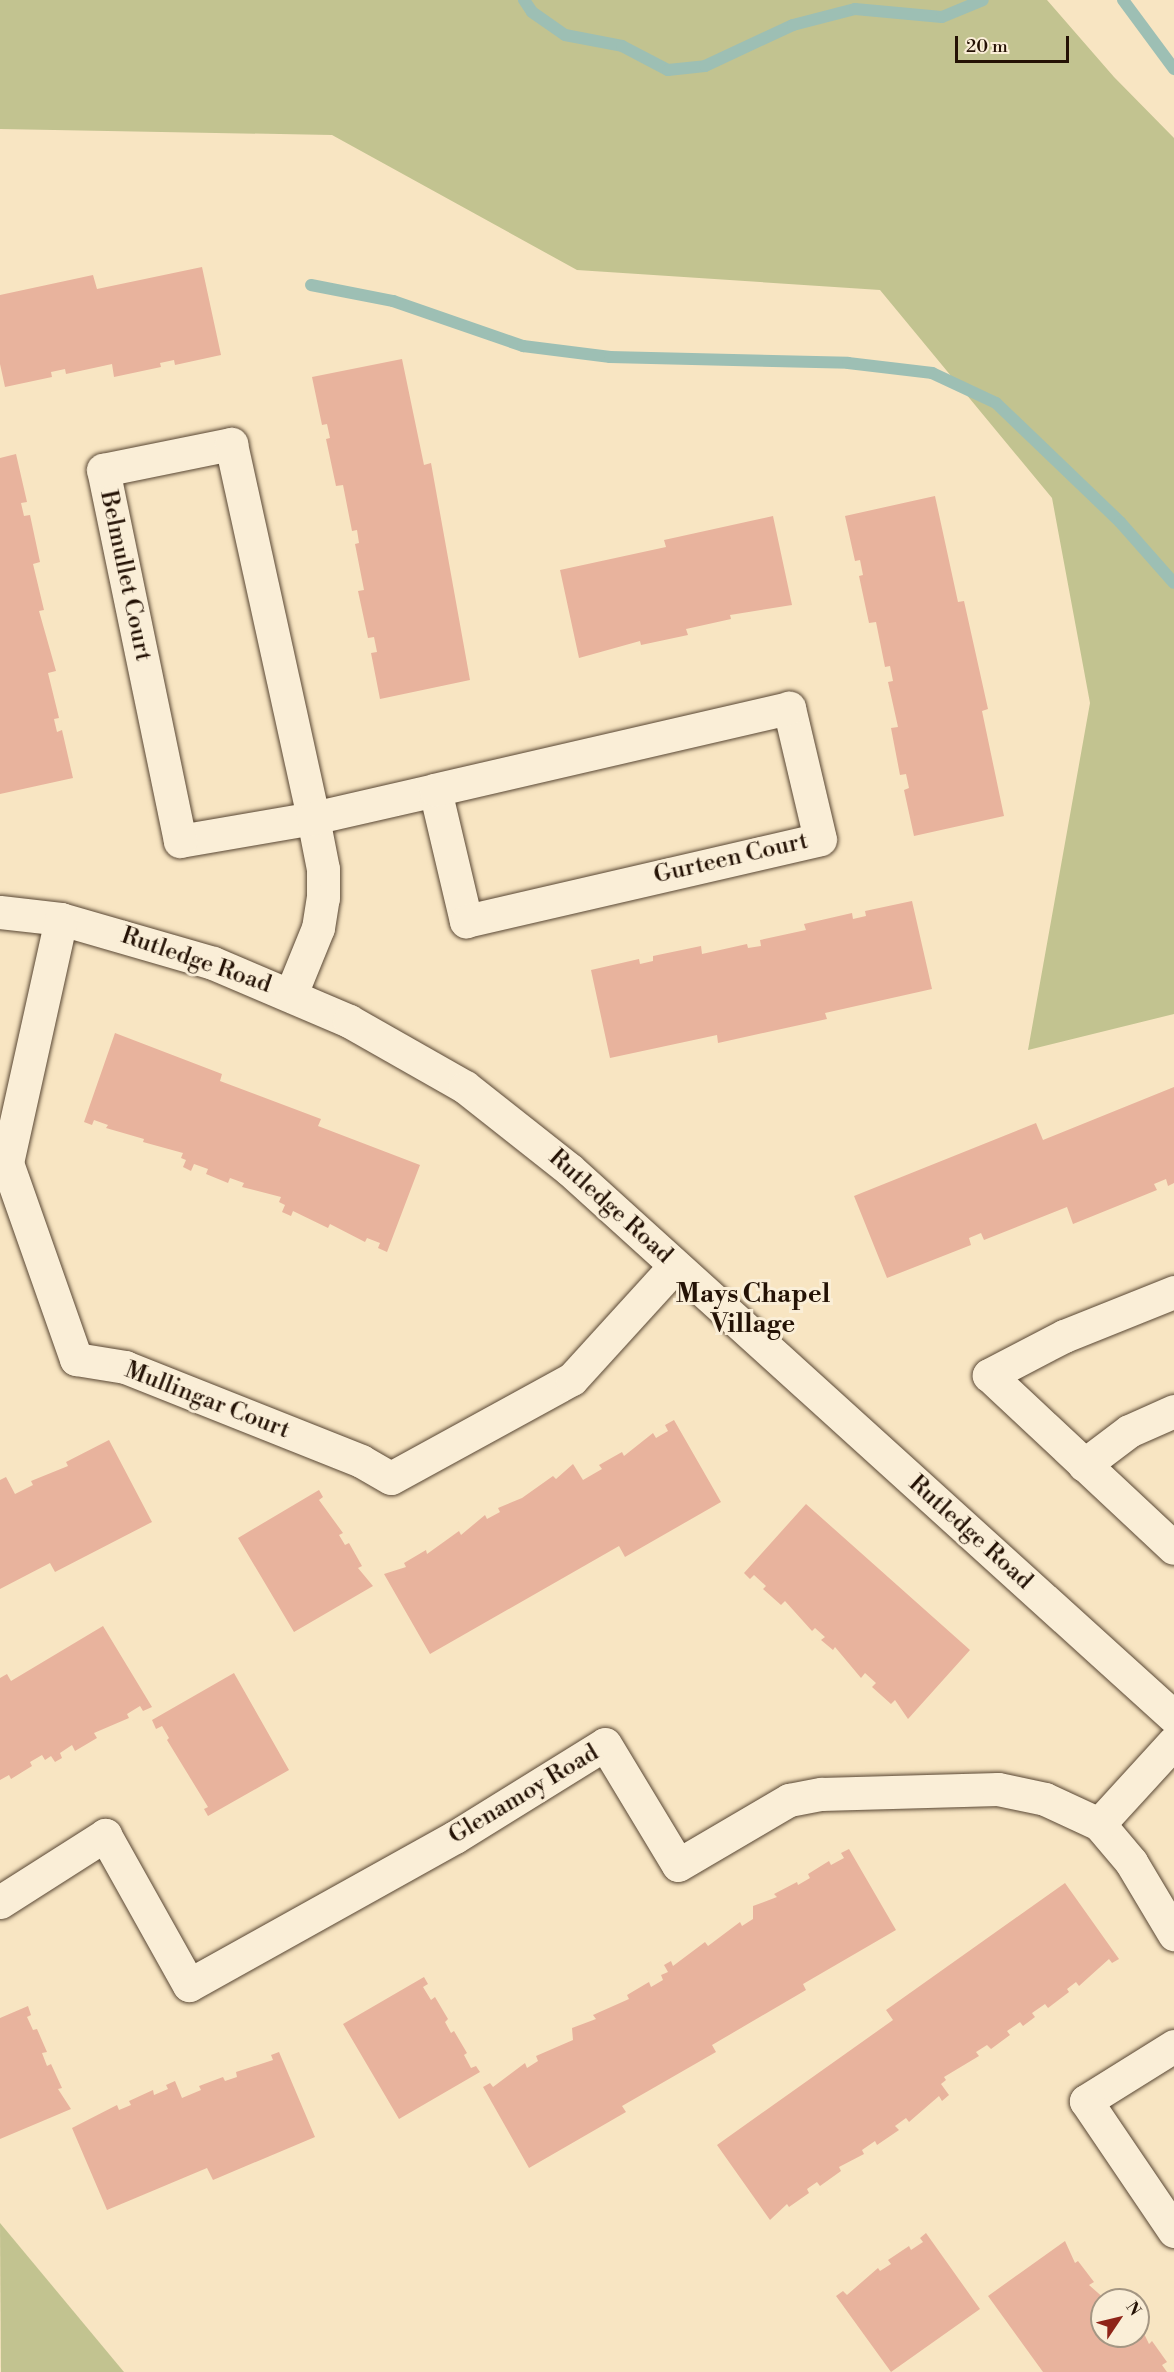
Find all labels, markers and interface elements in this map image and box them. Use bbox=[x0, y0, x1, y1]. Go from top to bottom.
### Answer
scale bar bbox=[958, 24, 1072, 62]
text: 20 m bbox=[966, 35, 1008, 58]
street label: Belmullet Court bbox=[93, 488, 157, 664]
street label: Gurteen Court bbox=[651, 827, 811, 891]
street label: Rutledge Road bbox=[117, 922, 275, 1000]
street label: Rutledge Road bbox=[542, 1144, 678, 1270]
district label: Mays Chapel Village bbox=[676, 1279, 830, 1340]
street label: Mullingar Court bbox=[120, 1356, 294, 1446]
street label: Rutledge Road bbox=[902, 1470, 1038, 1596]
street label: Glenamoy Road bbox=[444, 1739, 604, 1851]
north arrow bbox=[1090, 2288, 1150, 2348]
text: N bbox=[1121, 2298, 1145, 2320]

